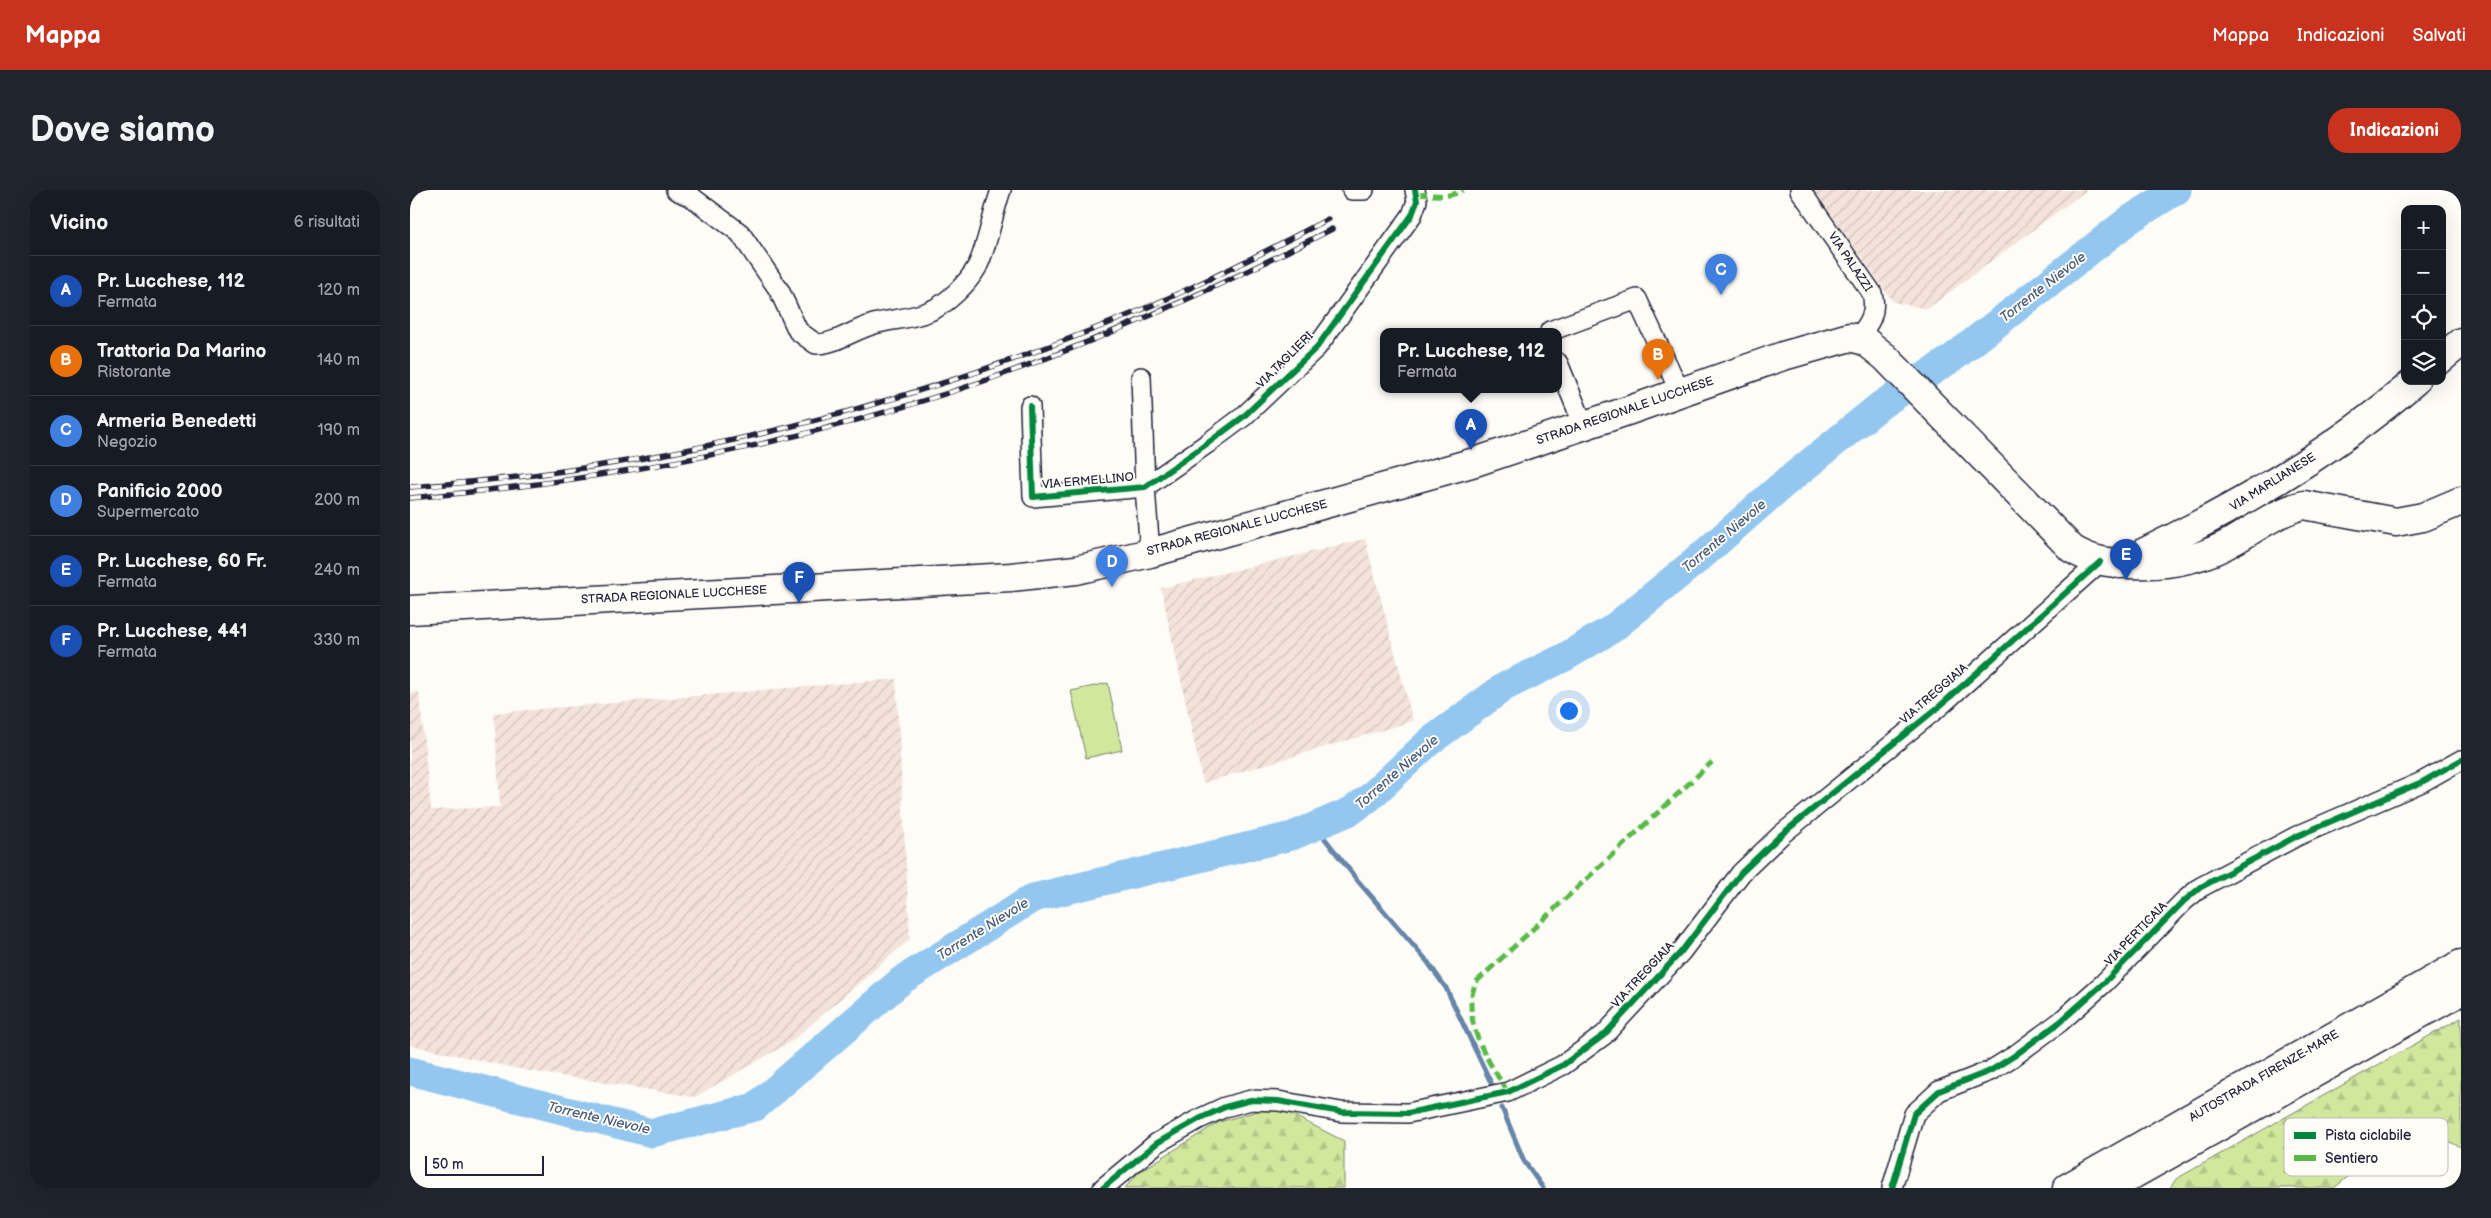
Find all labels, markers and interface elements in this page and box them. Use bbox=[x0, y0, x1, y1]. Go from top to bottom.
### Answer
text: Mappa bbox=[25, 21, 101, 50]
text: Mappa bbox=[2212, 25, 2269, 46]
text: Indicazioni bbox=[2297, 25, 2385, 46]
text: Salvati bbox=[2413, 25, 2466, 46]
button: Indicazioni bbox=[2328, 108, 2461, 153]
text: Dove siamo bbox=[30, 109, 215, 152]
map controls bbox=[2401, 205, 2446, 385]
button: + bbox=[2401, 205, 2446, 250]
text: Vicino bbox=[50, 210, 108, 235]
text: 6 risultati bbox=[294, 213, 360, 232]
street label: VIA PALAZZI bbox=[1825, 229, 1876, 295]
water label: Torrente Nievole bbox=[1997, 248, 2089, 326]
button: − bbox=[2401, 250, 2446, 295]
pin: C bbox=[1705, 254, 1737, 295]
text: Pr. Lucchese, 112 bbox=[97, 270, 245, 293]
text: A bbox=[61, 281, 71, 300]
text: 120 m bbox=[317, 281, 360, 300]
text: Fermata bbox=[97, 293, 157, 312]
button: locate bbox=[2401, 295, 2446, 340]
street label: VIA TAGLIERI bbox=[1253, 328, 1317, 392]
popup bbox=[1380, 328, 1562, 393]
pin: B bbox=[1642, 339, 1674, 380]
text: Trattoria Da Marino bbox=[97, 340, 266, 363]
text: Pr. Lucchese, 112 bbox=[1397, 340, 1545, 363]
button: layers bbox=[2401, 340, 2446, 385]
text: B bbox=[60, 351, 72, 370]
text: 140 m bbox=[317, 351, 360, 370]
text: Ristorante bbox=[97, 363, 171, 382]
text: Fermata bbox=[1397, 363, 1457, 382]
street label: STRADA REGIONALE LUCCHESE bbox=[1535, 374, 1716, 448]
pin: A bbox=[1455, 409, 1487, 450]
text: Armeria Benedetti bbox=[97, 410, 257, 433]
text: C bbox=[60, 421, 72, 440]
text: 190 m bbox=[318, 421, 360, 440]
text: Negozio bbox=[97, 433, 157, 452]
street label: VIA MARLIANESE bbox=[2227, 450, 2319, 514]
street label: VIA ERMELLINO bbox=[1041, 470, 1135, 492]
text: Panificio 2000 bbox=[97, 480, 223, 503]
text: D bbox=[60, 491, 72, 510]
text: 200 m bbox=[314, 491, 360, 510]
water label: Torrente Nievole bbox=[1679, 496, 1769, 576]
street label: STRADA REGIONALE LUCCHESE bbox=[1145, 497, 1329, 559]
text: Supermercato bbox=[97, 503, 199, 522]
pin: E bbox=[2110, 539, 2142, 580]
pin: D bbox=[1096, 546, 1128, 587]
text: Pr. Lucchese, 60 Fr. bbox=[97, 550, 267, 573]
text: E bbox=[61, 561, 71, 580]
text: 240 m bbox=[314, 561, 360, 580]
pin: F bbox=[783, 562, 815, 603]
text: Fermata bbox=[97, 573, 157, 592]
street label: STRADA REGIONALE LUCCHESE bbox=[581, 583, 767, 607]
text: Pr. Lucchese, 441 bbox=[97, 620, 247, 643]
text: F bbox=[61, 631, 71, 650]
text: 330 m bbox=[313, 631, 360, 650]
text: Fermata bbox=[97, 643, 157, 662]
street label: VIA TREGGIAIA bbox=[1897, 660, 1971, 728]
your location bbox=[1556, 698, 1582, 724]
water label: Torrente Nievole bbox=[1352, 731, 1442, 813]
water label: Torrente Nievole bbox=[934, 894, 1032, 964]
street label: VIA PERTICAIA bbox=[2102, 898, 2171, 969]
street label: VIA TREGGIAIA bbox=[1609, 938, 1678, 1011]
street label: AUTOSTRADA FIRENZE-MARE bbox=[2186, 1027, 2342, 1125]
water label: Torrente Nievole bbox=[546, 1098, 652, 1138]
legend bbox=[2284, 1118, 2448, 1176]
text: Pista ciclabile bbox=[2325, 1127, 2411, 1144]
text: Sentiero bbox=[2325, 1150, 2378, 1167]
scale bar bbox=[425, 1153, 544, 1176]
text: 50 m bbox=[432, 1156, 464, 1173]

